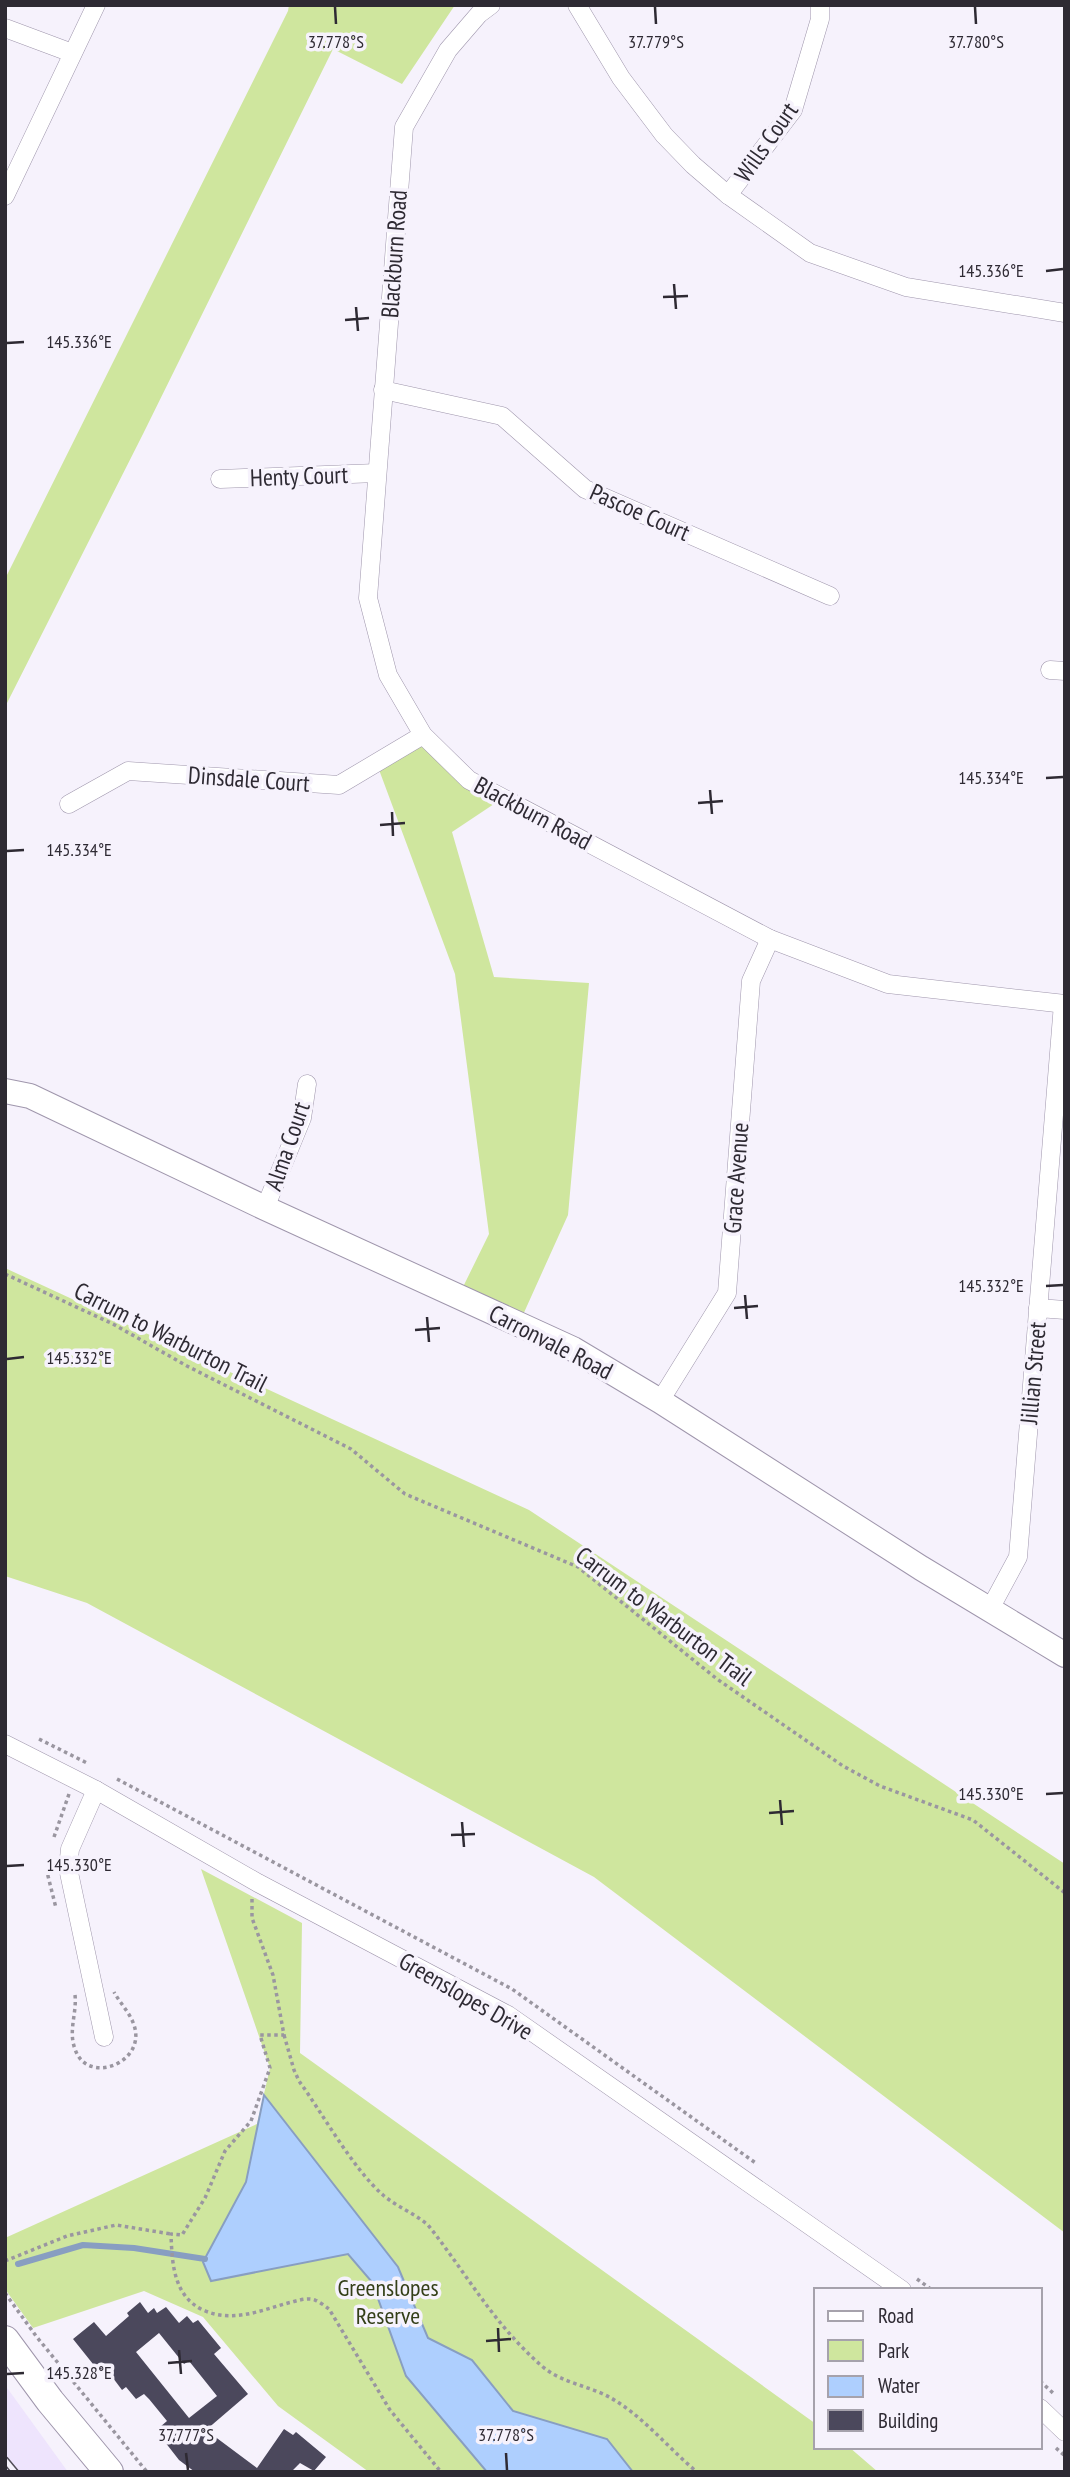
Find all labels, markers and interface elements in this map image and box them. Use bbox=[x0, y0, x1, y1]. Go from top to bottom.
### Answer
text: 37.778°S bbox=[308, 30, 364, 53]
text: 37.779°S bbox=[628, 30, 684, 53]
text: 37.780°S bbox=[948, 30, 1004, 53]
street label: Wills Court bbox=[727, 96, 805, 188]
street label: Blackburn Road bbox=[374, 189, 414, 319]
text: 145.336°E bbox=[958, 259, 1024, 282]
text: 145.336°E bbox=[46, 330, 112, 353]
street label: Henty Court bbox=[249, 459, 349, 493]
street label: Pascoe Court bbox=[585, 476, 695, 548]
street label: Dinsdale Court bbox=[187, 759, 311, 799]
text: 145.334°E bbox=[958, 766, 1024, 789]
street label: Blackburn Road bbox=[469, 769, 597, 857]
text: 145.334°E bbox=[46, 838, 112, 861]
street label: Alma Court bbox=[257, 1097, 317, 1195]
street label: Grace Avenue bbox=[717, 1121, 755, 1235]
text: 145.332°E bbox=[958, 1274, 1024, 1297]
street label: Carrum to Warburton Trail bbox=[69, 1275, 273, 1399]
street label: Carronvale Road bbox=[484, 1298, 618, 1386]
street label: Jillian Street bbox=[1013, 1320, 1053, 1426]
text: 145.332°E bbox=[46, 1346, 112, 1369]
street label: Carrum to Warburton Trail bbox=[570, 1540, 759, 1693]
text: 145.330°E bbox=[958, 1782, 1024, 1805]
text: 145.330°E bbox=[46, 1853, 112, 1876]
street label: Greenslopes Drive bbox=[393, 1945, 539, 2047]
park label: Greenslopes Reserve bbox=[337, 2272, 439, 2331]
legend bbox=[814, 2288, 1042, 2449]
text: Road bbox=[878, 2302, 914, 2329]
text: Park bbox=[878, 2337, 909, 2364]
text: 145.328°E bbox=[46, 2361, 112, 2384]
text: Water bbox=[878, 2372, 920, 2399]
text: Building bbox=[878, 2407, 938, 2434]
text: 37.777°S bbox=[158, 2423, 214, 2446]
text: 37.778°S bbox=[478, 2423, 534, 2446]

